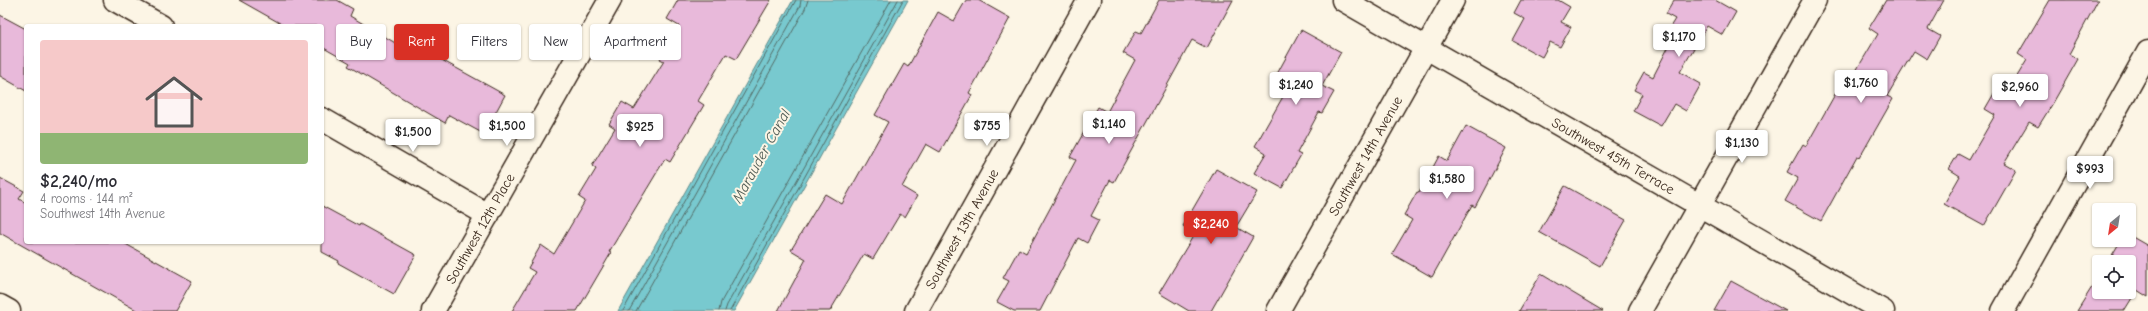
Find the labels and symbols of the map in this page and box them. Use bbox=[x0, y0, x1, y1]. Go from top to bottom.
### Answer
pin: $1,170 bbox=[1646, 24, 1712, 58]
pin: $1,760 bbox=[1828, 70, 1894, 104]
pin: $1,240 bbox=[1263, 72, 1329, 106]
pin: $2,960 bbox=[1987, 74, 2053, 108]
street label: Southwest 14th Avenue bbox=[1325, 93, 1406, 219]
water label: Marauder Canal bbox=[727, 105, 794, 207]
pin: $1,140 bbox=[1076, 111, 1142, 145]
pin: $1,500 bbox=[474, 113, 540, 147]
pin: $755 bbox=[963, 113, 1011, 147]
pin: $925 bbox=[616, 114, 664, 148]
street label: Southwest 45th Terrace bbox=[1549, 114, 1678, 198]
pin: $1,500 bbox=[380, 119, 446, 153]
pin: $1,130 bbox=[1709, 130, 1775, 164]
pin: $993 bbox=[2066, 156, 2114, 190]
street label: Southwest 13th Avenue bbox=[921, 166, 1002, 292]
pin: $1,580 bbox=[1414, 166, 1480, 200]
street label: Southwest 12th Place bbox=[442, 170, 518, 287]
north arrow bbox=[2092, 203, 2136, 247]
pin: $2,240 bbox=[1178, 211, 1244, 245]

